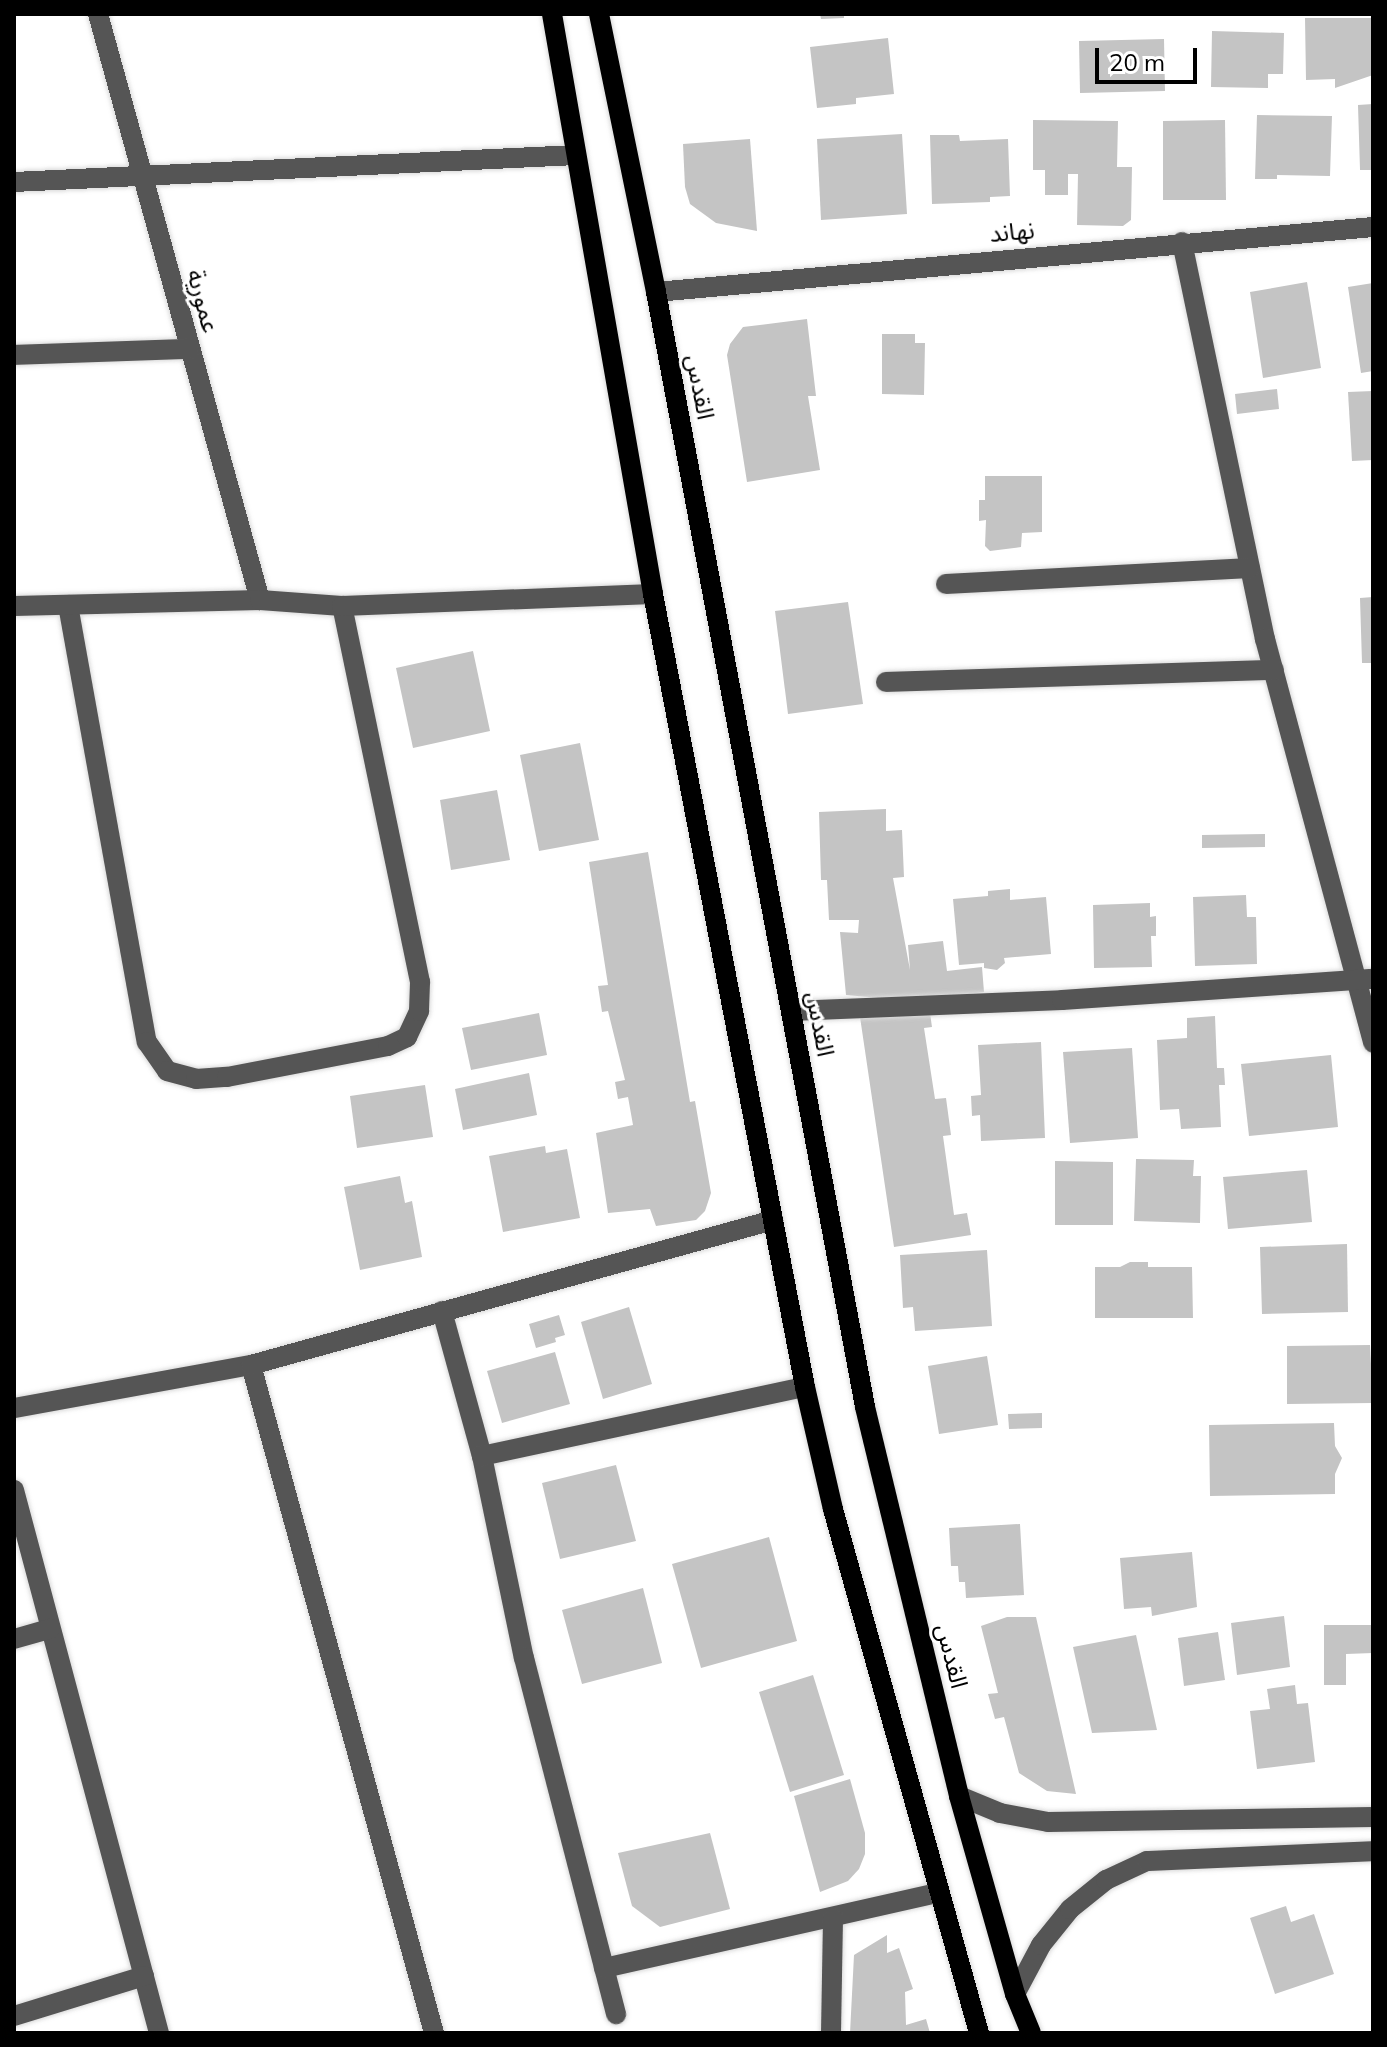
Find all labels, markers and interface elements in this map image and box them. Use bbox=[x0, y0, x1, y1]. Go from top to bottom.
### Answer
scale bar bbox=[1099, 32, 1201, 82]
text: 20 m bbox=[1109, 47, 1165, 77]
street label: نهاند bbox=[988, 216, 1036, 248]
street label: عمورية bbox=[181, 266, 225, 336]
street label: القدس bbox=[680, 352, 720, 422]
street label: القدس bbox=[800, 989, 840, 1059]
street label: القدس bbox=[930, 1621, 974, 1691]

